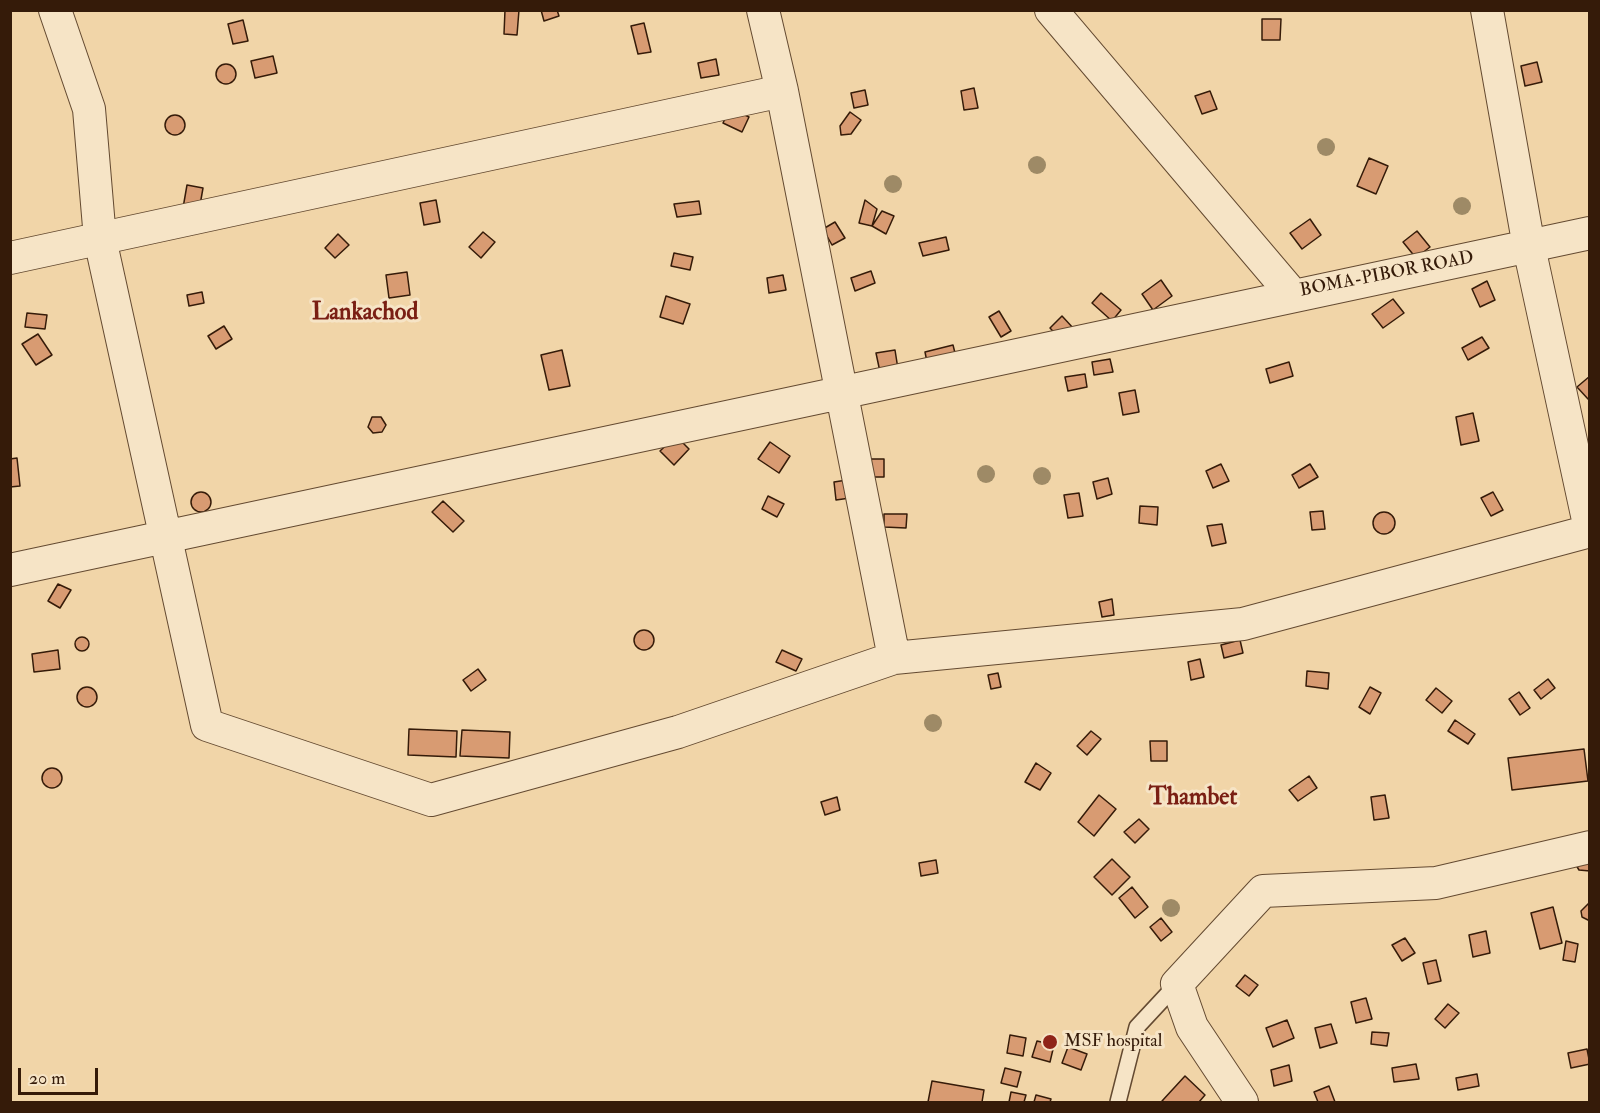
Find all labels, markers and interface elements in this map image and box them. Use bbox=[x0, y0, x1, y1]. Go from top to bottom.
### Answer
street label: BOMA-PIBOR ROAD bbox=[1298, 248, 1476, 302]
district label: Lankachod bbox=[312, 300, 418, 328]
district label: Thambet bbox=[1149, 785, 1237, 813]
place label: MSF hospital bbox=[1064, 1031, 1162, 1053]
marker: MSF hospital bbox=[1041, 1033, 1059, 1051]
scale bar bbox=[21, 1056, 100, 1094]
text: 20 m bbox=[29, 1067, 65, 1090]

